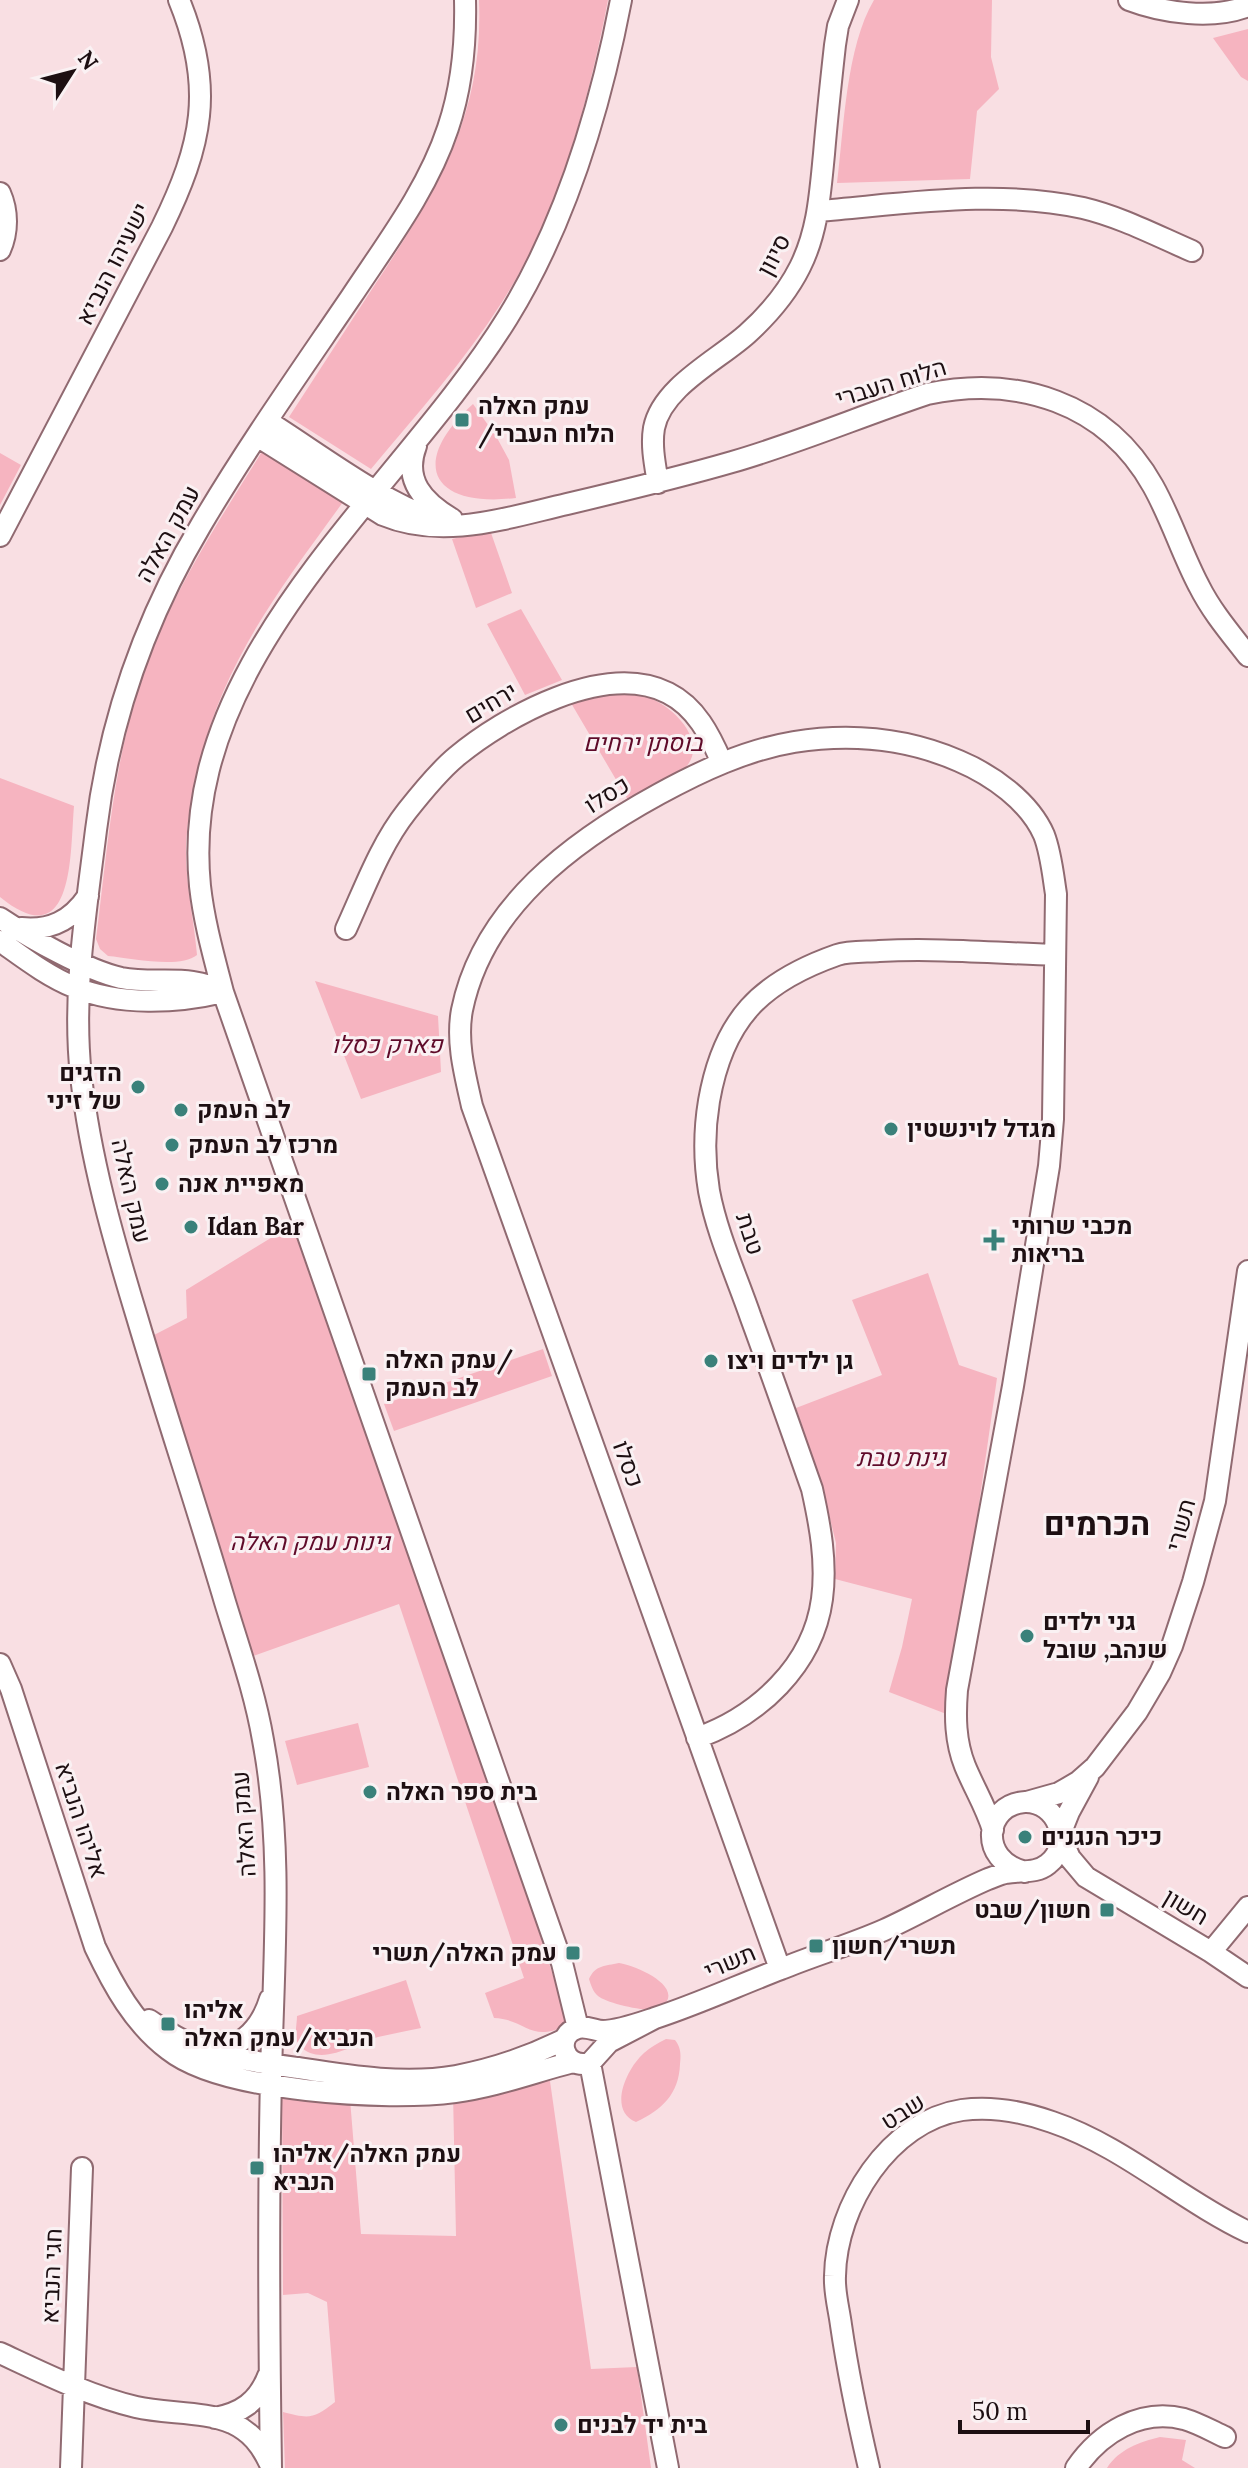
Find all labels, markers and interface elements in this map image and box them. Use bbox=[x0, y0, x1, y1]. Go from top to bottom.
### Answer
north arrow bbox=[32, 32, 112, 112]
text: N bbox=[72, 45, 105, 75]
street label: ישעיהו הנביא bbox=[69, 197, 157, 330]
street label: סיוון bbox=[750, 228, 797, 281]
street label: הלוח העברי bbox=[832, 351, 950, 414]
place label: עמק האלה /הלוח העברי bbox=[478, 390, 615, 449]
marker: עמק האלה /הלוח העברי bbox=[453, 411, 471, 429]
street label: עמק האלה bbox=[128, 480, 207, 588]
street label: ירחים bbox=[459, 675, 523, 730]
park label: בוסתן ירחים bbox=[583, 727, 704, 758]
street label: כסלו bbox=[578, 769, 635, 820]
park label: פארק כסלו bbox=[331, 1029, 444, 1060]
place label: הדגים של זיני bbox=[47, 1057, 122, 1116]
marker: הדגים של זיני bbox=[129, 1078, 147, 1096]
place label: לב העמק bbox=[197, 1094, 291, 1125]
marker: לב העמק bbox=[172, 1101, 190, 1119]
place label: מגדל לוינשטין bbox=[907, 1113, 1056, 1144]
marker: מגדל לוינשטין bbox=[882, 1120, 900, 1138]
place label: מרכז לב העמק bbox=[188, 1129, 338, 1160]
street label: עמק האלה bbox=[104, 1136, 159, 1246]
marker: מרכז לב העמק bbox=[163, 1136, 181, 1154]
place label: מאפיית אנה bbox=[178, 1168, 304, 1199]
marker: מאפיית אנה bbox=[153, 1175, 171, 1193]
street label: טבת bbox=[729, 1209, 772, 1259]
place label: מכבי שרותי בריאות bbox=[1012, 1210, 1132, 1269]
place label: Idan Bar bbox=[207, 1211, 305, 1242]
marker: Idan Bar bbox=[182, 1218, 200, 1236]
marker: מכבי שרותי בריאות bbox=[983, 1229, 1005, 1251]
place label: עמק האלה/ לב העמק bbox=[385, 1344, 514, 1403]
place label: גן ילדים ויצו bbox=[727, 1345, 854, 1376]
marker: גן ילדים ויצו bbox=[702, 1352, 720, 1370]
marker: עמק האלה/ לב העמק bbox=[360, 1365, 378, 1383]
street label: כסלו bbox=[606, 1436, 651, 1491]
park label: גינת טבת bbox=[857, 1442, 947, 1473]
street label: תשרי bbox=[1159, 1495, 1202, 1555]
district label: הכרמים bbox=[1044, 1503, 1150, 1544]
park label: גינות עמק האלה bbox=[230, 1526, 392, 1557]
place label: גני ילדים שנהב, שובל bbox=[1043, 1606, 1168, 1665]
marker: גני ילדים שנהב, שובל bbox=[1018, 1627, 1036, 1645]
street label: אליהו הנביא bbox=[48, 1758, 115, 1882]
street label: עמק האלה bbox=[224, 1770, 263, 1878]
place label: בית ספר האלה bbox=[386, 1776, 537, 1807]
marker: בית ספר האלה bbox=[361, 1783, 379, 1801]
place label: כיכר הנגנים bbox=[1041, 1821, 1162, 1852]
marker: כיכר הנגנים bbox=[1016, 1828, 1034, 1846]
street label: חשון bbox=[1158, 1881, 1215, 1932]
place label: חשון/שבט bbox=[974, 1894, 1091, 1925]
marker: חשון/שבט bbox=[1098, 1901, 1116, 1919]
place label: תשרי/חשון bbox=[832, 1930, 956, 1961]
place label: עמק האלה/תשרי bbox=[372, 1937, 557, 1968]
street label: תשרי bbox=[699, 1937, 760, 1986]
marker: תשרי/חשון bbox=[807, 1937, 825, 1955]
marker: עמק האלה/תשרי bbox=[564, 1944, 582, 1962]
place label: אליהו הנביא/עמק האלה bbox=[184, 1994, 374, 2053]
marker: אליהו הנביא/עמק האלה bbox=[159, 2015, 177, 2033]
street label: שבט bbox=[875, 2086, 931, 2137]
place label: עמק האלה/אליהו הנביא bbox=[273, 2138, 461, 2197]
marker: עמק האלה/אליהו הנביא bbox=[248, 2159, 266, 2177]
street label: חגי הנביא bbox=[34, 2228, 69, 2324]
scale bar bbox=[960, 2384, 1088, 2434]
text: 50 m bbox=[972, 2396, 1028, 2427]
place label: בית יד לבנים bbox=[577, 2409, 707, 2440]
marker: בית יד לבנים bbox=[552, 2416, 570, 2434]

